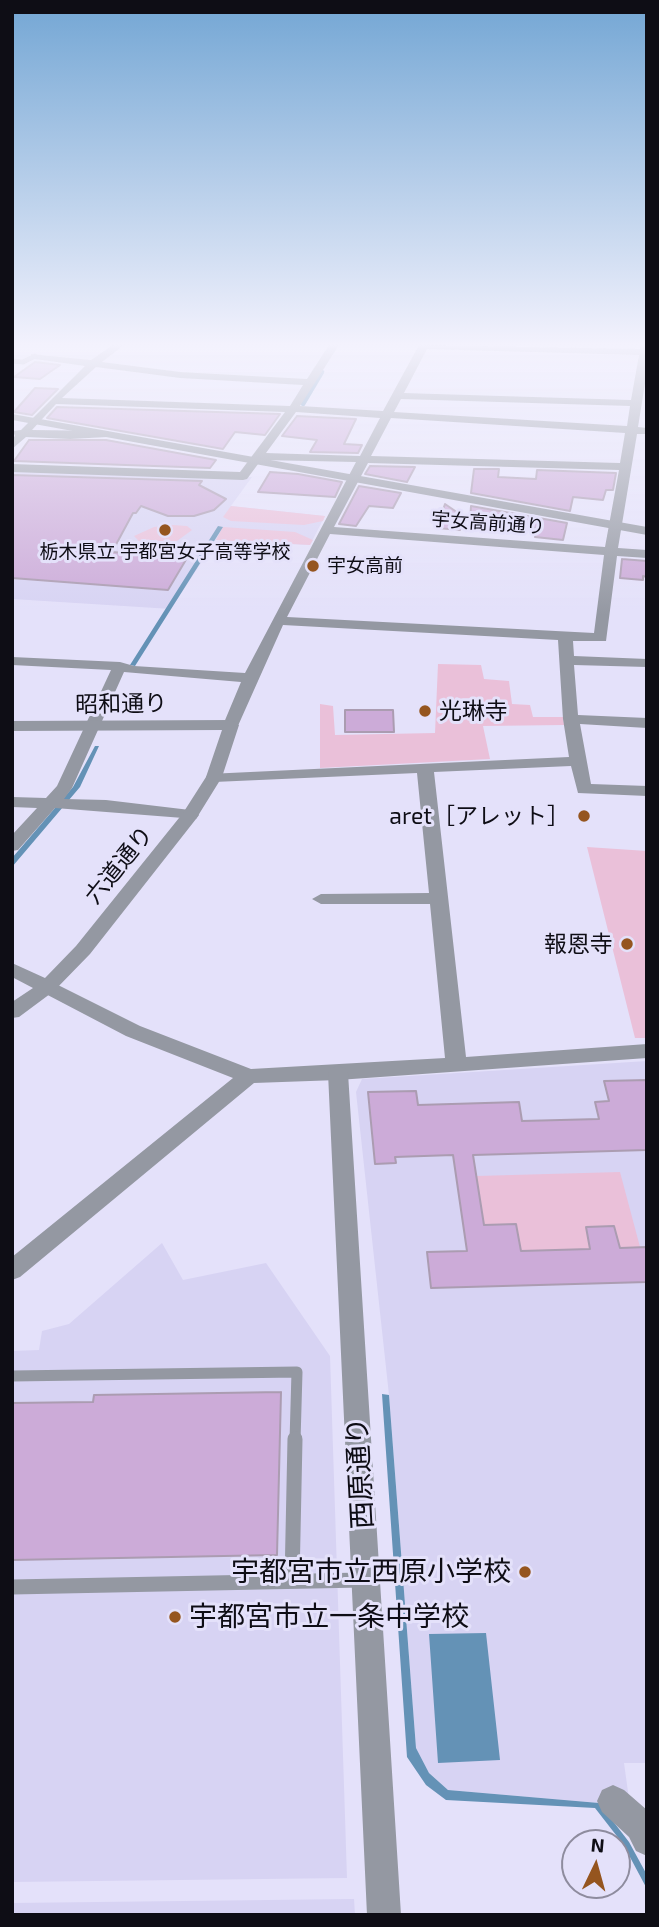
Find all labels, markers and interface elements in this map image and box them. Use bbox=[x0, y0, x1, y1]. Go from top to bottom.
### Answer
street label: 宇女高前通り bbox=[430, 508, 546, 538]
marker: 栃木県立 宇都宮女子高等学校 bbox=[157, 522, 173, 538]
place label: 栃木県立 宇都宮女子高等学校 bbox=[39, 541, 291, 563]
place label: 宇女高前 bbox=[327, 555, 403, 577]
marker: 宇女高前 bbox=[305, 558, 321, 574]
street label: 昭和通り bbox=[75, 689, 167, 719]
place label: 光琳寺 bbox=[439, 697, 508, 725]
marker: 光琳寺 bbox=[417, 703, 433, 719]
place label: aret［アレット］ bbox=[389, 802, 570, 830]
marker: aret［アレット］ bbox=[576, 808, 592, 824]
street label: 六道通り bbox=[79, 821, 159, 909]
place label: 報恩寺 bbox=[544, 930, 613, 958]
marker: 報恩寺 bbox=[619, 936, 635, 952]
street label: 西原通り bbox=[340, 1416, 380, 1530]
place label: 宇都宮市立西原小学校 bbox=[231, 1555, 511, 1589]
marker: 宇都宮市立西原小学校 bbox=[517, 1564, 533, 1580]
place label: 宇都宮市立一条中学校 bbox=[189, 1600, 469, 1634]
marker: 宇都宮市立一条中学校 bbox=[167, 1609, 183, 1625]
north arrow bbox=[561, 1829, 631, 1899]
text: N bbox=[590, 1833, 606, 1857]

